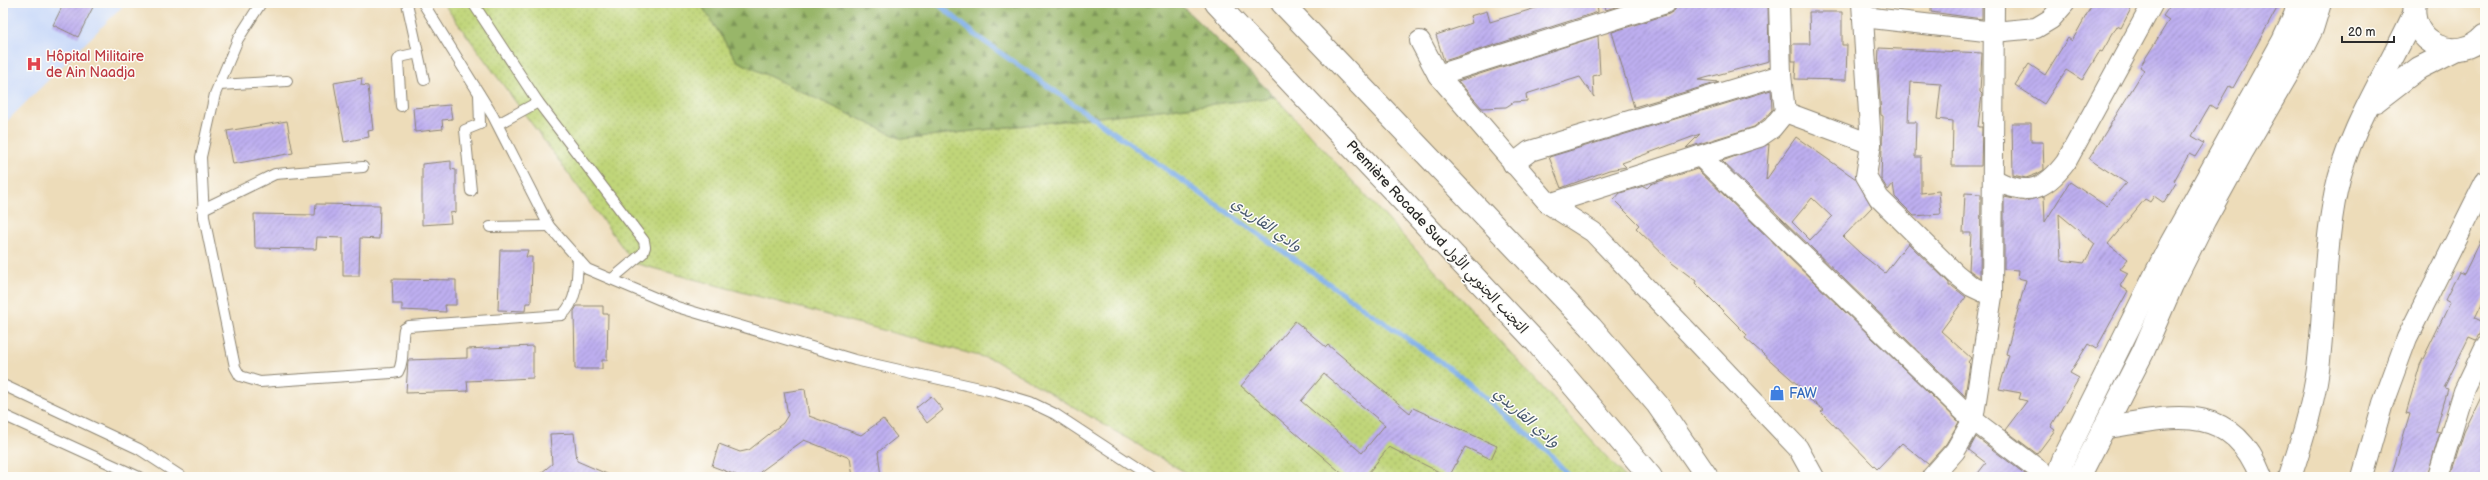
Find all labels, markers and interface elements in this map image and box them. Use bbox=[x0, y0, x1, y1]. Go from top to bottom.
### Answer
scale bar bbox=[2342, 18, 2394, 44]
text: 20 m bbox=[2348, 25, 2375, 40]
place label: Hôpital Militaire de Ain Naadja bbox=[46, 48, 144, 81]
hospital icon: Hôpital Militaire de Ain Naadja bbox=[25, 55, 43, 73]
street label: Première Rocade Sud التجنب الجنوبي الأول bbox=[1340, 136, 1532, 340]
water label: وادي القاريدي bbox=[1226, 194, 1305, 257]
water label: وادي القاريدي bbox=[1488, 384, 1563, 453]
shop icon: FAW bbox=[1768, 384, 1786, 402]
place label: FAW bbox=[1789, 385, 1817, 402]

